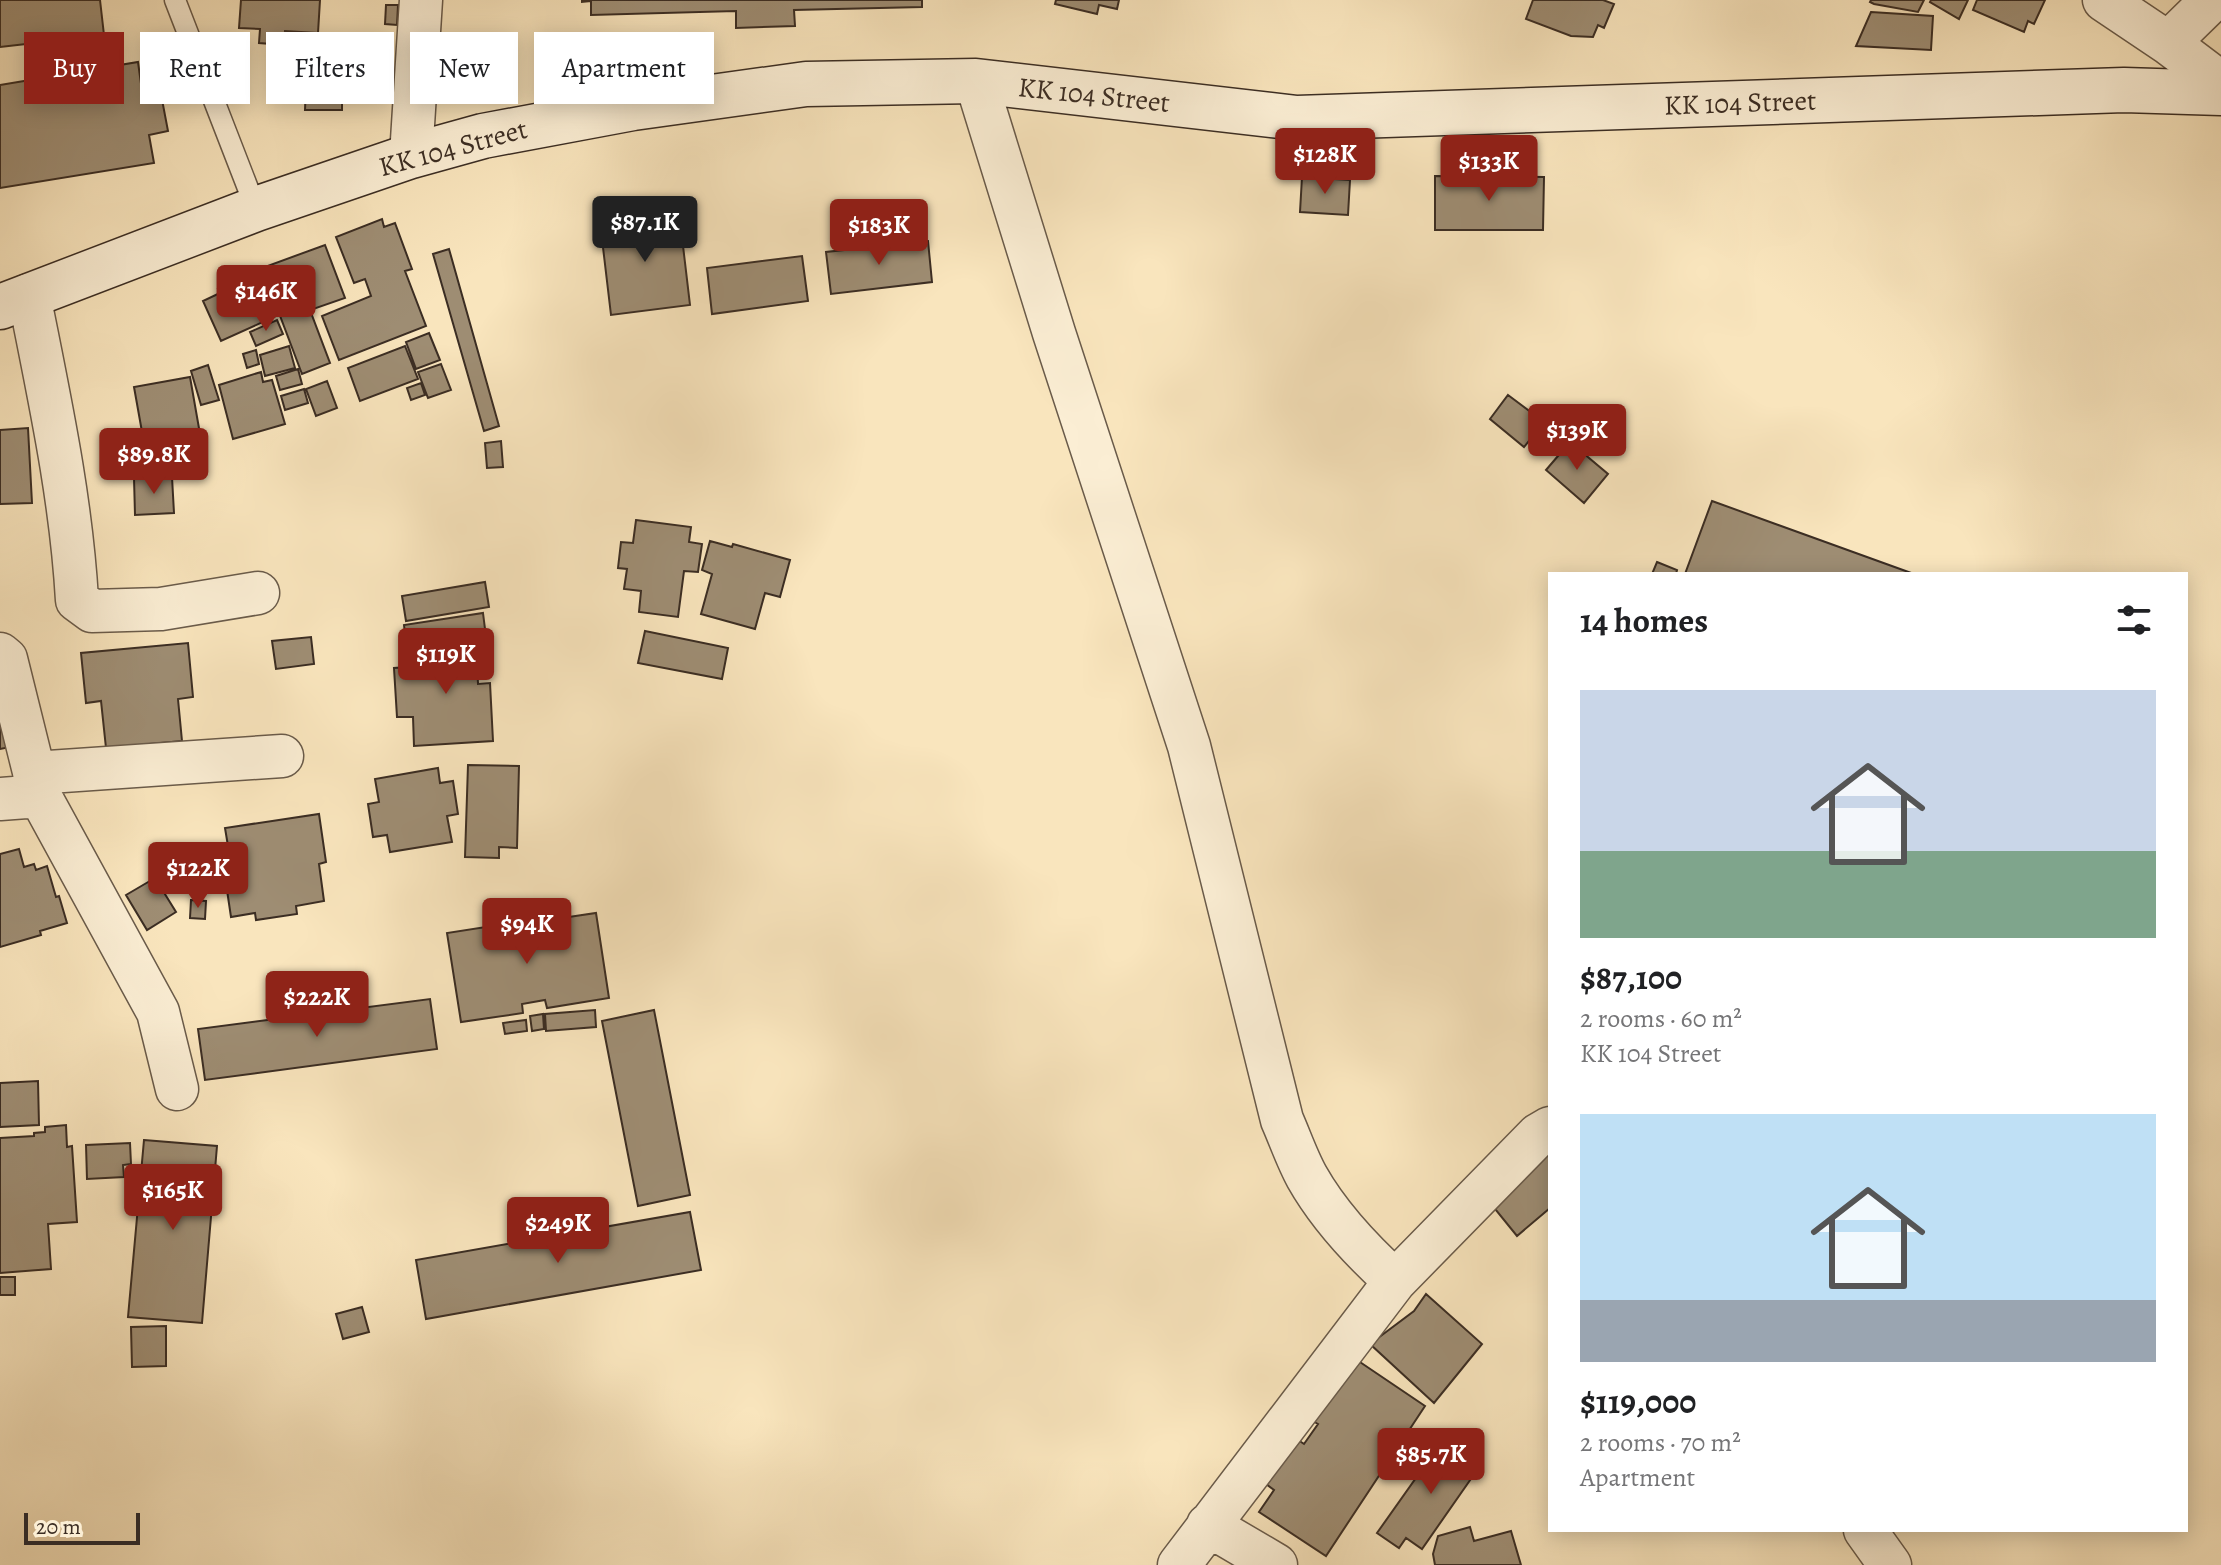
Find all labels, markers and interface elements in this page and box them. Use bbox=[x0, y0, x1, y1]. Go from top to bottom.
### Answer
chip: Buy bbox=[24, 32, 124, 104]
chip: Rent bbox=[140, 32, 250, 104]
chip: Filters bbox=[266, 32, 394, 104]
chip: New bbox=[410, 32, 518, 104]
chip: Apartment bbox=[534, 32, 714, 104]
street label: KK 104 Street bbox=[1016, 68, 1172, 122]
street label: KK 104 Street bbox=[1663, 81, 1817, 125]
street label: KK 104 Street bbox=[375, 110, 531, 186]
pin: $128K bbox=[1269, 128, 1381, 196]
pin: $133K bbox=[1433, 135, 1545, 203]
text: $128K bbox=[1293, 136, 1357, 171]
text: $133K bbox=[1459, 143, 1519, 178]
pin: $87.1K bbox=[580, 196, 710, 264]
pin: $183K bbox=[823, 199, 935, 267]
text: $87.1K bbox=[610, 204, 680, 239]
text: $183K bbox=[848, 207, 910, 242]
pin: $146K bbox=[210, 265, 322, 333]
text: $146K bbox=[235, 273, 297, 308]
pin: $139K bbox=[1521, 404, 1633, 472]
text: $139K bbox=[1546, 412, 1608, 447]
pin: $89.8K bbox=[89, 428, 219, 496]
text: $89.8K bbox=[117, 436, 191, 471]
text: 14 homes bbox=[1580, 597, 1708, 644]
icon: filters bbox=[2112, 598, 2156, 642]
pin: $119K bbox=[390, 628, 502, 696]
text: $119K bbox=[416, 636, 476, 671]
icon: home bbox=[1796, 742, 1940, 886]
pin: $122K bbox=[142, 842, 254, 910]
text: $122K bbox=[166, 850, 230, 885]
pin: $94K bbox=[480, 898, 574, 966]
text: $94K bbox=[500, 906, 554, 941]
text: $87,100 bbox=[1580, 954, 1682, 1001]
pin: $222K bbox=[261, 971, 373, 1039]
text: $222K bbox=[284, 979, 350, 1014]
text: 2 rooms · 60 m² bbox=[1580, 1001, 1742, 1036]
text: KK 104 Street bbox=[1580, 1036, 1721, 1071]
pin: $165K bbox=[117, 1164, 229, 1232]
icon: home bbox=[1796, 1166, 1940, 1310]
text: $165K bbox=[142, 1172, 204, 1207]
pin: $249K bbox=[502, 1197, 614, 1265]
text: $249K bbox=[525, 1205, 591, 1240]
text: $119,000 bbox=[1580, 1378, 1696, 1425]
text: 2 rooms · 70 m² bbox=[1580, 1425, 1741, 1460]
pin: $85.7K bbox=[1366, 1428, 1496, 1496]
text: $85.7K bbox=[1395, 1436, 1467, 1471]
text: Apartment bbox=[1580, 1460, 1695, 1495]
scale bar bbox=[24, 1509, 140, 1545]
text: 20 m bbox=[36, 1512, 81, 1542]

